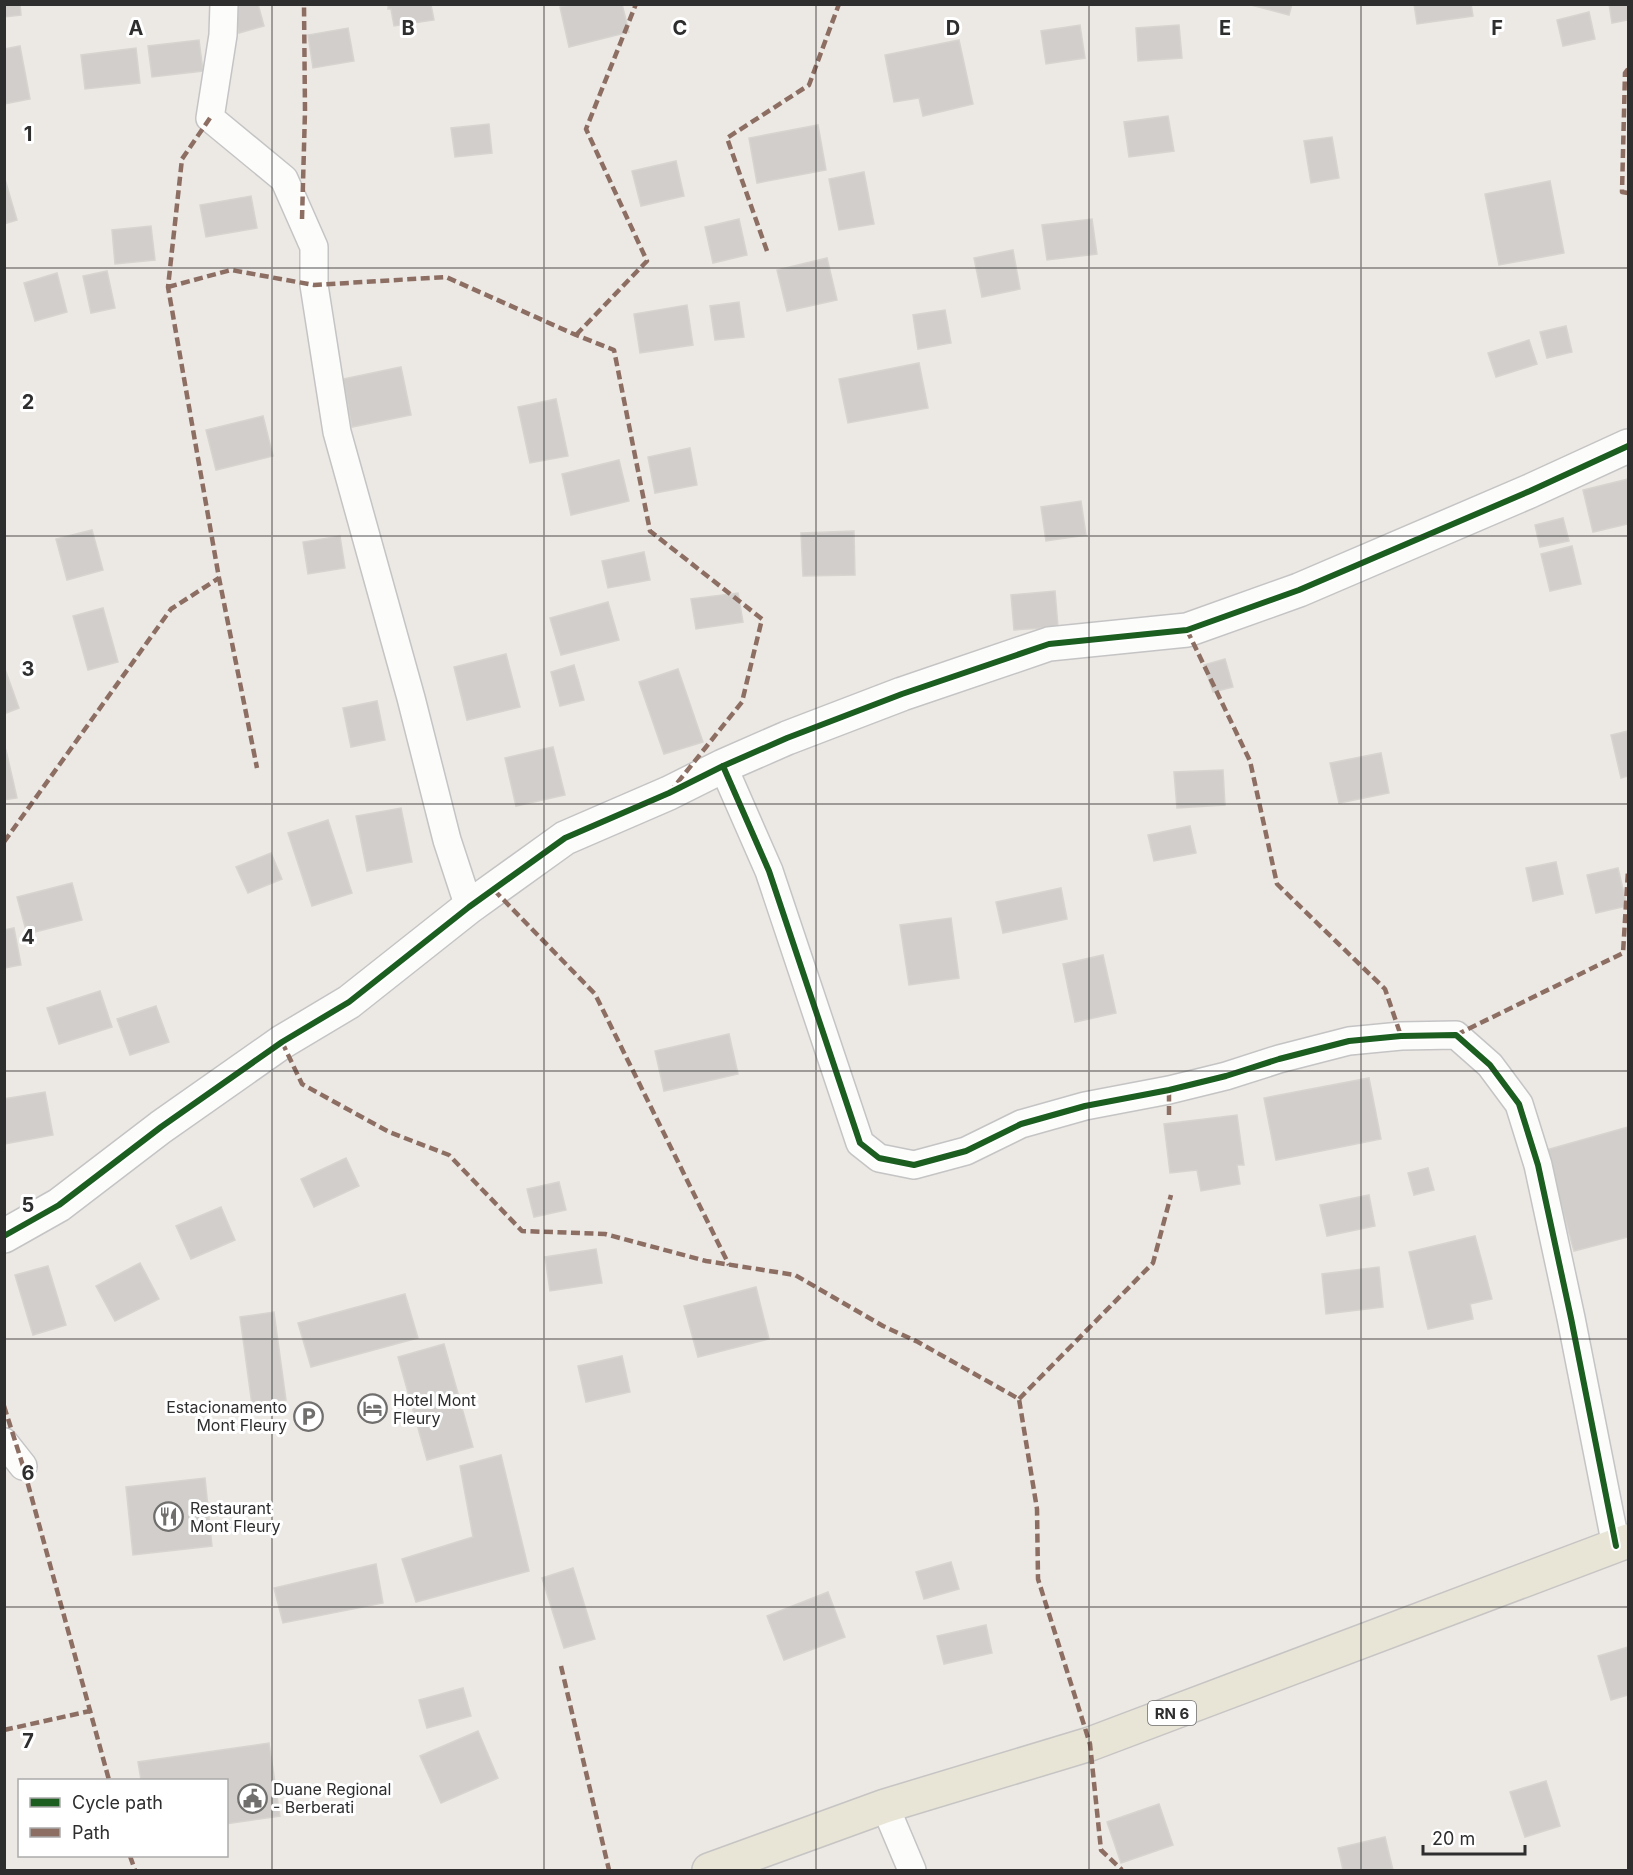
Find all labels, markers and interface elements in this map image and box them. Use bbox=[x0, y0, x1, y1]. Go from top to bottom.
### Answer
text: A bbox=[129, 16, 144, 40]
text: B bbox=[401, 16, 415, 40]
text: C bbox=[673, 16, 687, 40]
text: D bbox=[946, 16, 960, 40]
text: E bbox=[1219, 16, 1231, 40]
text: F bbox=[1491, 16, 1503, 40]
text: 1 bbox=[24, 122, 32, 146]
text: 2 bbox=[22, 390, 34, 414]
text: 3 bbox=[22, 657, 34, 681]
text: 4 bbox=[21, 925, 35, 949]
text: 5 bbox=[22, 1193, 34, 1217]
place label: Hotel Mont Fleury bbox=[393, 1390, 476, 1428]
hotel icon: Hotel Mont Fleury bbox=[356, 1393, 388, 1425]
place label: Estacionamento Mont Fleury bbox=[166, 1397, 287, 1435]
parking icon: Estacionamento Mont Fleury bbox=[292, 1400, 324, 1432]
text: 6 bbox=[22, 1461, 35, 1485]
place label: Restaurant Mont Fleury bbox=[190, 1498, 281, 1536]
restaurant icon: Restaurant Mont Fleury bbox=[153, 1501, 185, 1533]
road number: RN 6 bbox=[1148, 1701, 1196, 1725]
text: 7 bbox=[22, 1729, 34, 1753]
legend bbox=[18, 1779, 228, 1857]
place label: Duane Regional - Berberati bbox=[273, 1779, 391, 1817]
public building icon: Duane Regional - Berberati bbox=[236, 1782, 268, 1814]
text: Cycle path bbox=[72, 1792, 163, 1813]
scale bar bbox=[1423, 1818, 1525, 1856]
text: Path bbox=[72, 1822, 110, 1843]
text: 20 m bbox=[1432, 1828, 1475, 1849]

